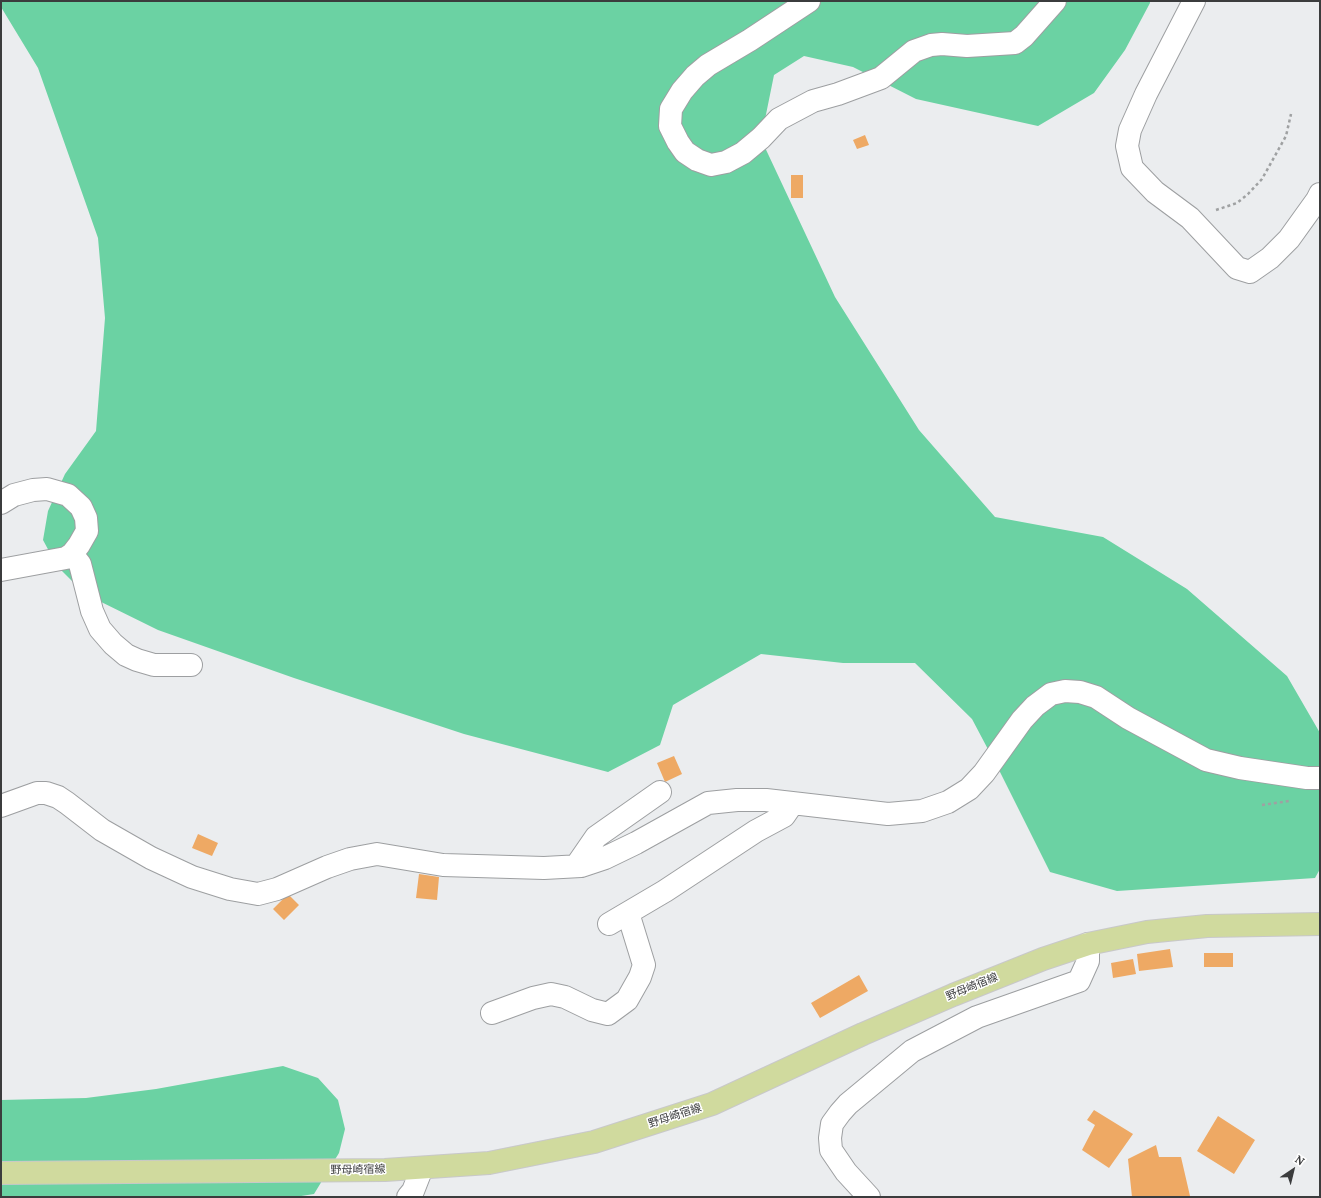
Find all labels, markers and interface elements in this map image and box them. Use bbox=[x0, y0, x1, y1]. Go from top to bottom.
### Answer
street label: 野母崎宿線 bbox=[944, 971, 1000, 1003]
street label: 野母崎宿線 bbox=[647, 1101, 703, 1131]
north arrow bbox=[1273, 1150, 1313, 1190]
text: N bbox=[1292, 1152, 1307, 1168]
street label: 野母崎宿線 bbox=[330, 1163, 386, 1177]

